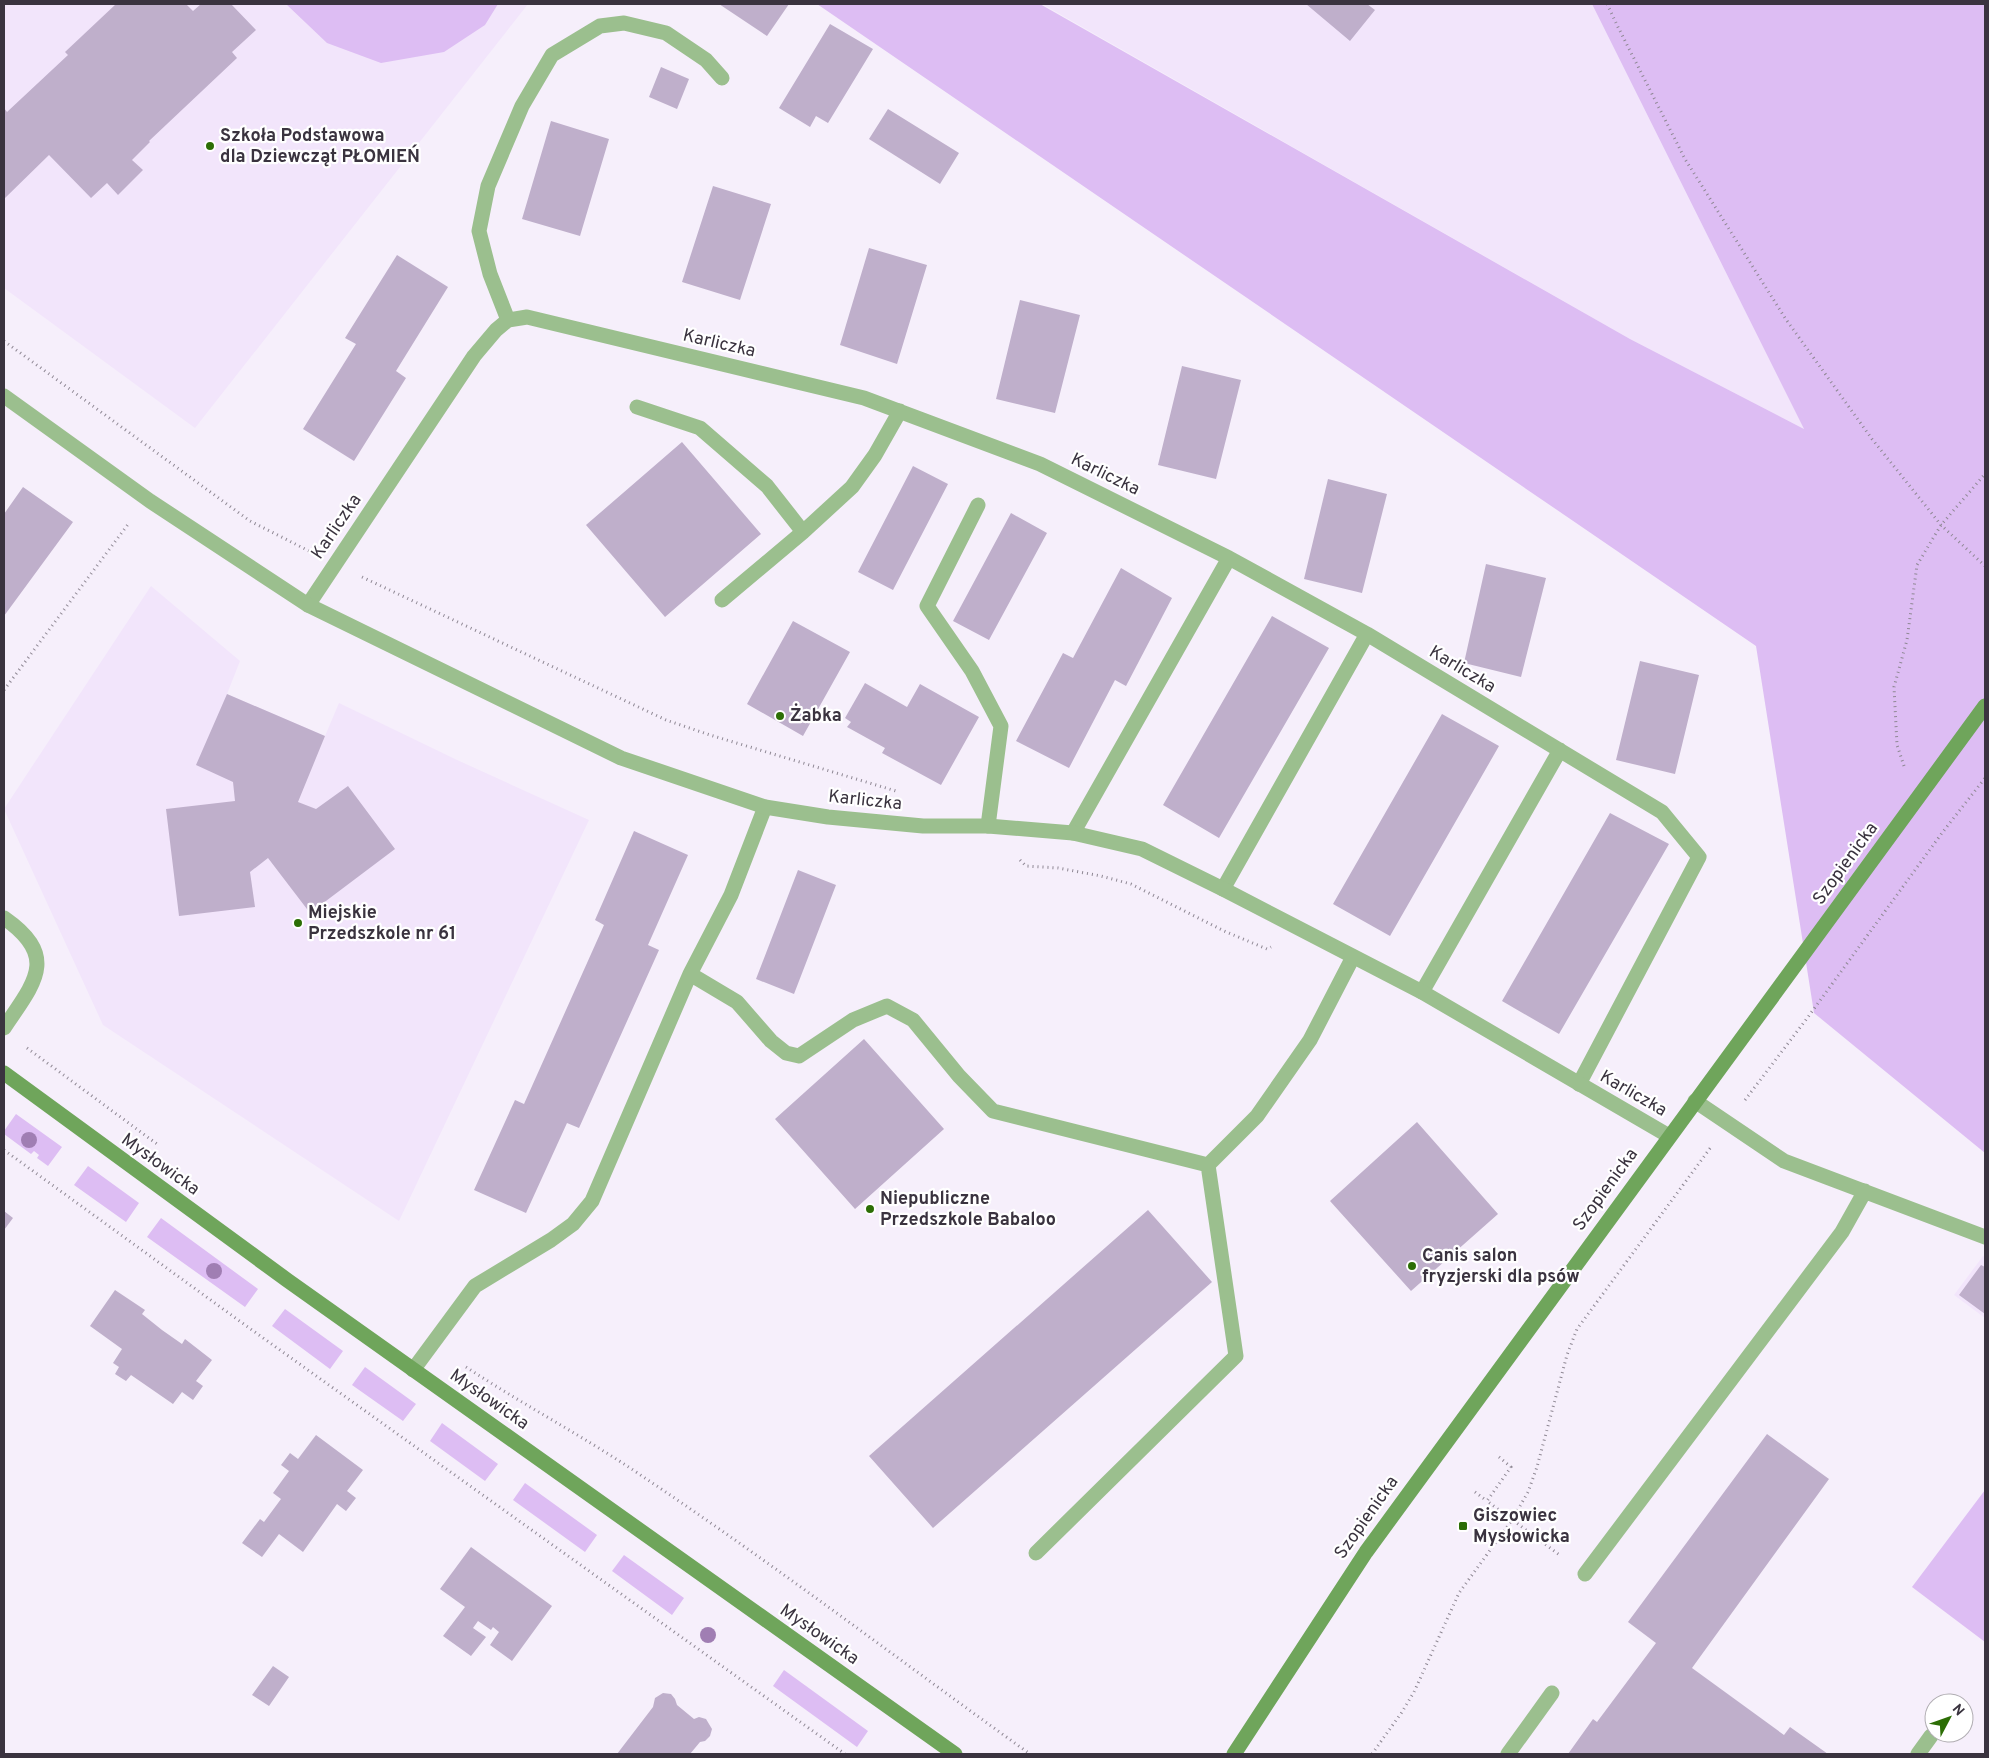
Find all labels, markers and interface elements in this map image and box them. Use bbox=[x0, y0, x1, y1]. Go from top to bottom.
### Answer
place label: Szkoła Podstawowa dla Dziewcząt PŁOMIEŃ bbox=[220, 125, 420, 169]
marker: Szkoła Podstawowa dla Dziewcząt PŁOMIEŃ bbox=[204, 140, 216, 152]
street label: Karliczka bbox=[680, 324, 758, 364]
street label: Karliczka bbox=[1067, 448, 1143, 502]
street label: Karliczka bbox=[307, 490, 367, 564]
street label: Karliczka bbox=[1424, 641, 1500, 699]
place label: Żabka bbox=[790, 703, 842, 728]
marker: Żabka bbox=[774, 710, 786, 722]
street label: Karliczka bbox=[827, 786, 903, 816]
street label: Szopienicka bbox=[1808, 818, 1884, 910]
place label: Miejskie Przedszkole nr 61 bbox=[308, 902, 456, 946]
marker: Miejskie Przedszkole nr 61 bbox=[292, 917, 304, 929]
street label: Karliczka bbox=[1595, 1066, 1671, 1122]
street label: Mysłowicka bbox=[116, 1129, 204, 1201]
street label: Szopienicka bbox=[1568, 1144, 1644, 1236]
place label: Niepubliczne Przedszkole Babaloo bbox=[880, 1188, 1056, 1232]
marker: Niepubliczne Przedszkole Babaloo bbox=[864, 1203, 876, 1215]
place label: Canis salon fryzjerski dla psów bbox=[1422, 1245, 1580, 1289]
marker: Canis salon fryzjerski dla psów bbox=[1406, 1260, 1418, 1272]
street label: Mysłowicka bbox=[445, 1364, 533, 1436]
street label: Szopienicka bbox=[1330, 1472, 1404, 1564]
place label: Giszowiec Mysłowicka bbox=[1473, 1505, 1570, 1549]
marker: Giszowiec Mysłowicka bbox=[1457, 1520, 1469, 1532]
street label: Mysłowicka bbox=[775, 1599, 863, 1671]
north arrow bbox=[1924, 1693, 1974, 1743]
text: N bbox=[1948, 1701, 1967, 1720]

